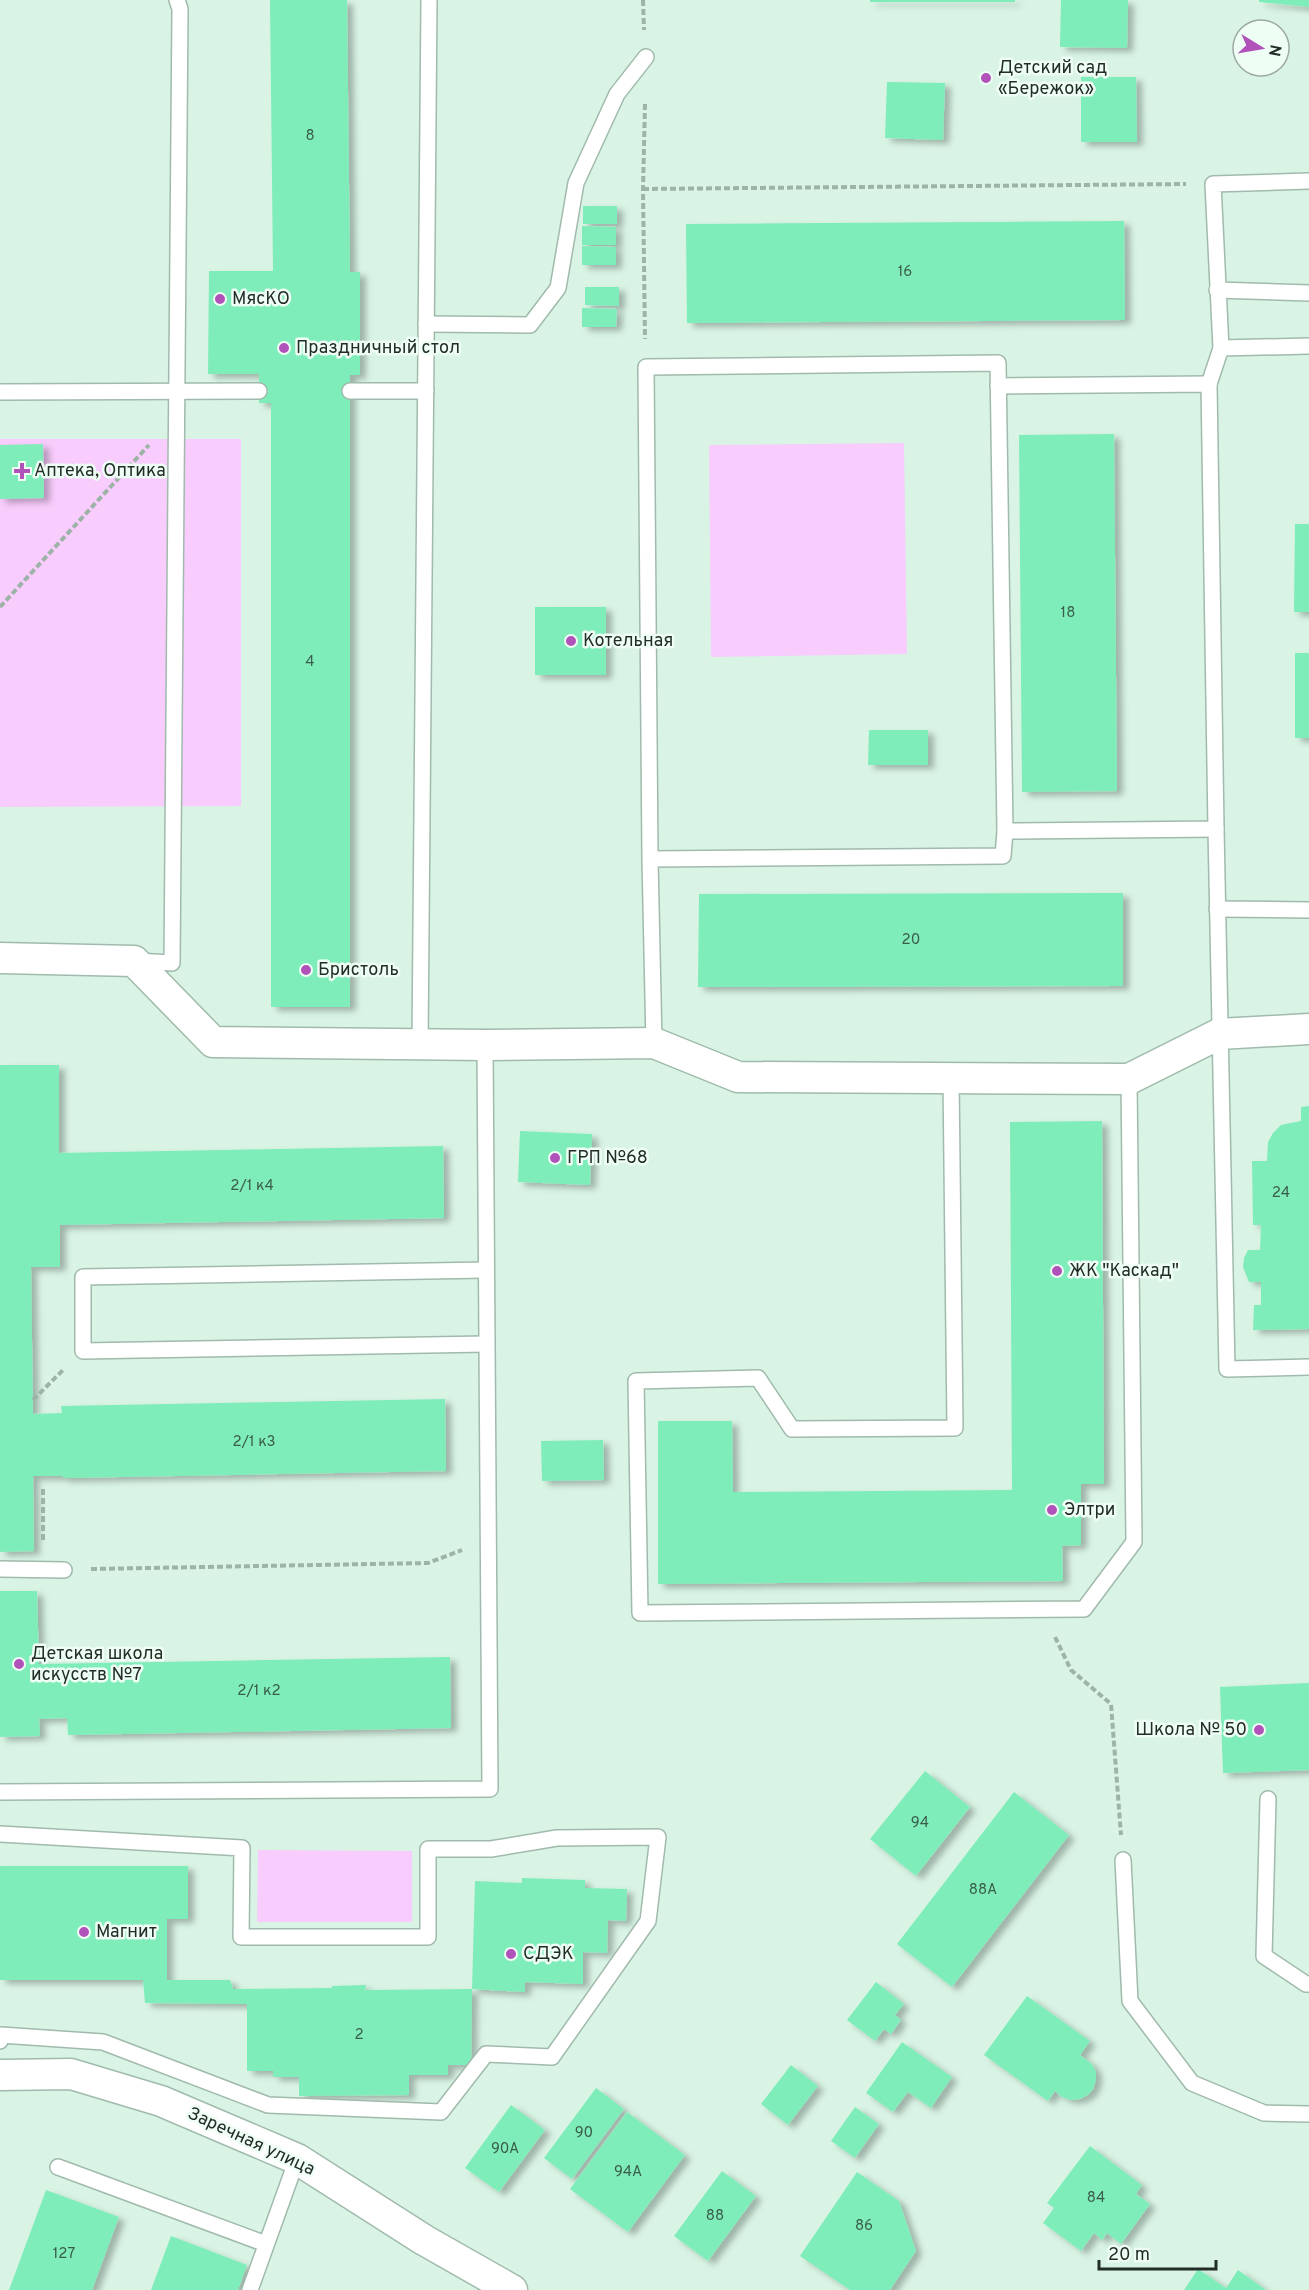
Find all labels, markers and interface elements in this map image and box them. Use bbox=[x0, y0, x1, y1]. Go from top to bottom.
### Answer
north arrow bbox=[1231, 18, 1291, 78]
text: N bbox=[1263, 43, 1285, 58]
place label: Детский сад «Бережок» bbox=[998, 57, 1107, 101]
marker: Детский сад «Бережок» bbox=[979, 71, 993, 85]
house number: 8 bbox=[305, 127, 315, 146]
house number: 16 bbox=[898, 263, 912, 282]
place label: МясКО bbox=[232, 288, 290, 311]
marker: МясКО bbox=[213, 292, 227, 306]
place label: Праздничный стол bbox=[296, 337, 460, 360]
marker: Праздничный стол bbox=[277, 341, 291, 355]
place label: Аптека, Оптика bbox=[34, 460, 166, 483]
marker: Аптека, Оптика bbox=[15, 464, 29, 478]
house number: 18 bbox=[1061, 604, 1075, 623]
place label: Котельная bbox=[583, 630, 673, 653]
marker: Котельная bbox=[564, 634, 578, 648]
house number: 4 bbox=[305, 653, 315, 672]
house number: 20 bbox=[902, 931, 920, 950]
place label: Бристоль bbox=[318, 959, 399, 982]
marker: Бристоль bbox=[299, 963, 313, 977]
place label: ГРП №68 bbox=[567, 1147, 648, 1170]
marker: ГРП №68 bbox=[548, 1151, 562, 1165]
house number: 2/1 к4 bbox=[230, 1177, 274, 1196]
house number: 24 bbox=[1272, 1184, 1290, 1203]
place label: ЖК "Каскад" bbox=[1069, 1260, 1179, 1283]
marker: ЖК "Каскад" bbox=[1050, 1264, 1064, 1278]
house number: 2/1 к3 bbox=[233, 1433, 275, 1452]
place label: Элтри bbox=[1064, 1499, 1115, 1522]
marker: Элтри bbox=[1045, 1503, 1059, 1517]
place label: Детская школа искусств №7 bbox=[31, 1643, 163, 1687]
marker: Детская школа искусств №7 bbox=[12, 1657, 26, 1671]
house number: 2/1 к2 bbox=[237, 1682, 281, 1701]
place label: Школа № 50 bbox=[1135, 1719, 1247, 1742]
marker: Школа № 50 bbox=[1252, 1723, 1266, 1737]
house number: 94 bbox=[911, 1814, 929, 1833]
house number: 88А bbox=[969, 1881, 997, 1900]
place label: Магнит bbox=[96, 1921, 157, 1944]
marker: Магнит bbox=[77, 1925, 91, 1939]
place label: СДЭК bbox=[523, 1943, 574, 1966]
marker: СДЭК bbox=[504, 1947, 518, 1961]
house number: 2 bbox=[354, 2026, 364, 2045]
street label: Заречная улица bbox=[184, 2102, 318, 2182]
house number: 90 bbox=[575, 2124, 593, 2143]
house number: 90А bbox=[491, 2140, 519, 2159]
house number: 94А bbox=[614, 2163, 642, 2182]
house number: 84 bbox=[1087, 2189, 1105, 2208]
house number: 88 bbox=[706, 2207, 724, 2226]
house number: 86 bbox=[855, 2217, 873, 2236]
scale bar bbox=[1099, 2233, 1216, 2271]
text: 20 m bbox=[1108, 2244, 1150, 2267]
house number: 127 bbox=[53, 2245, 75, 2264]

